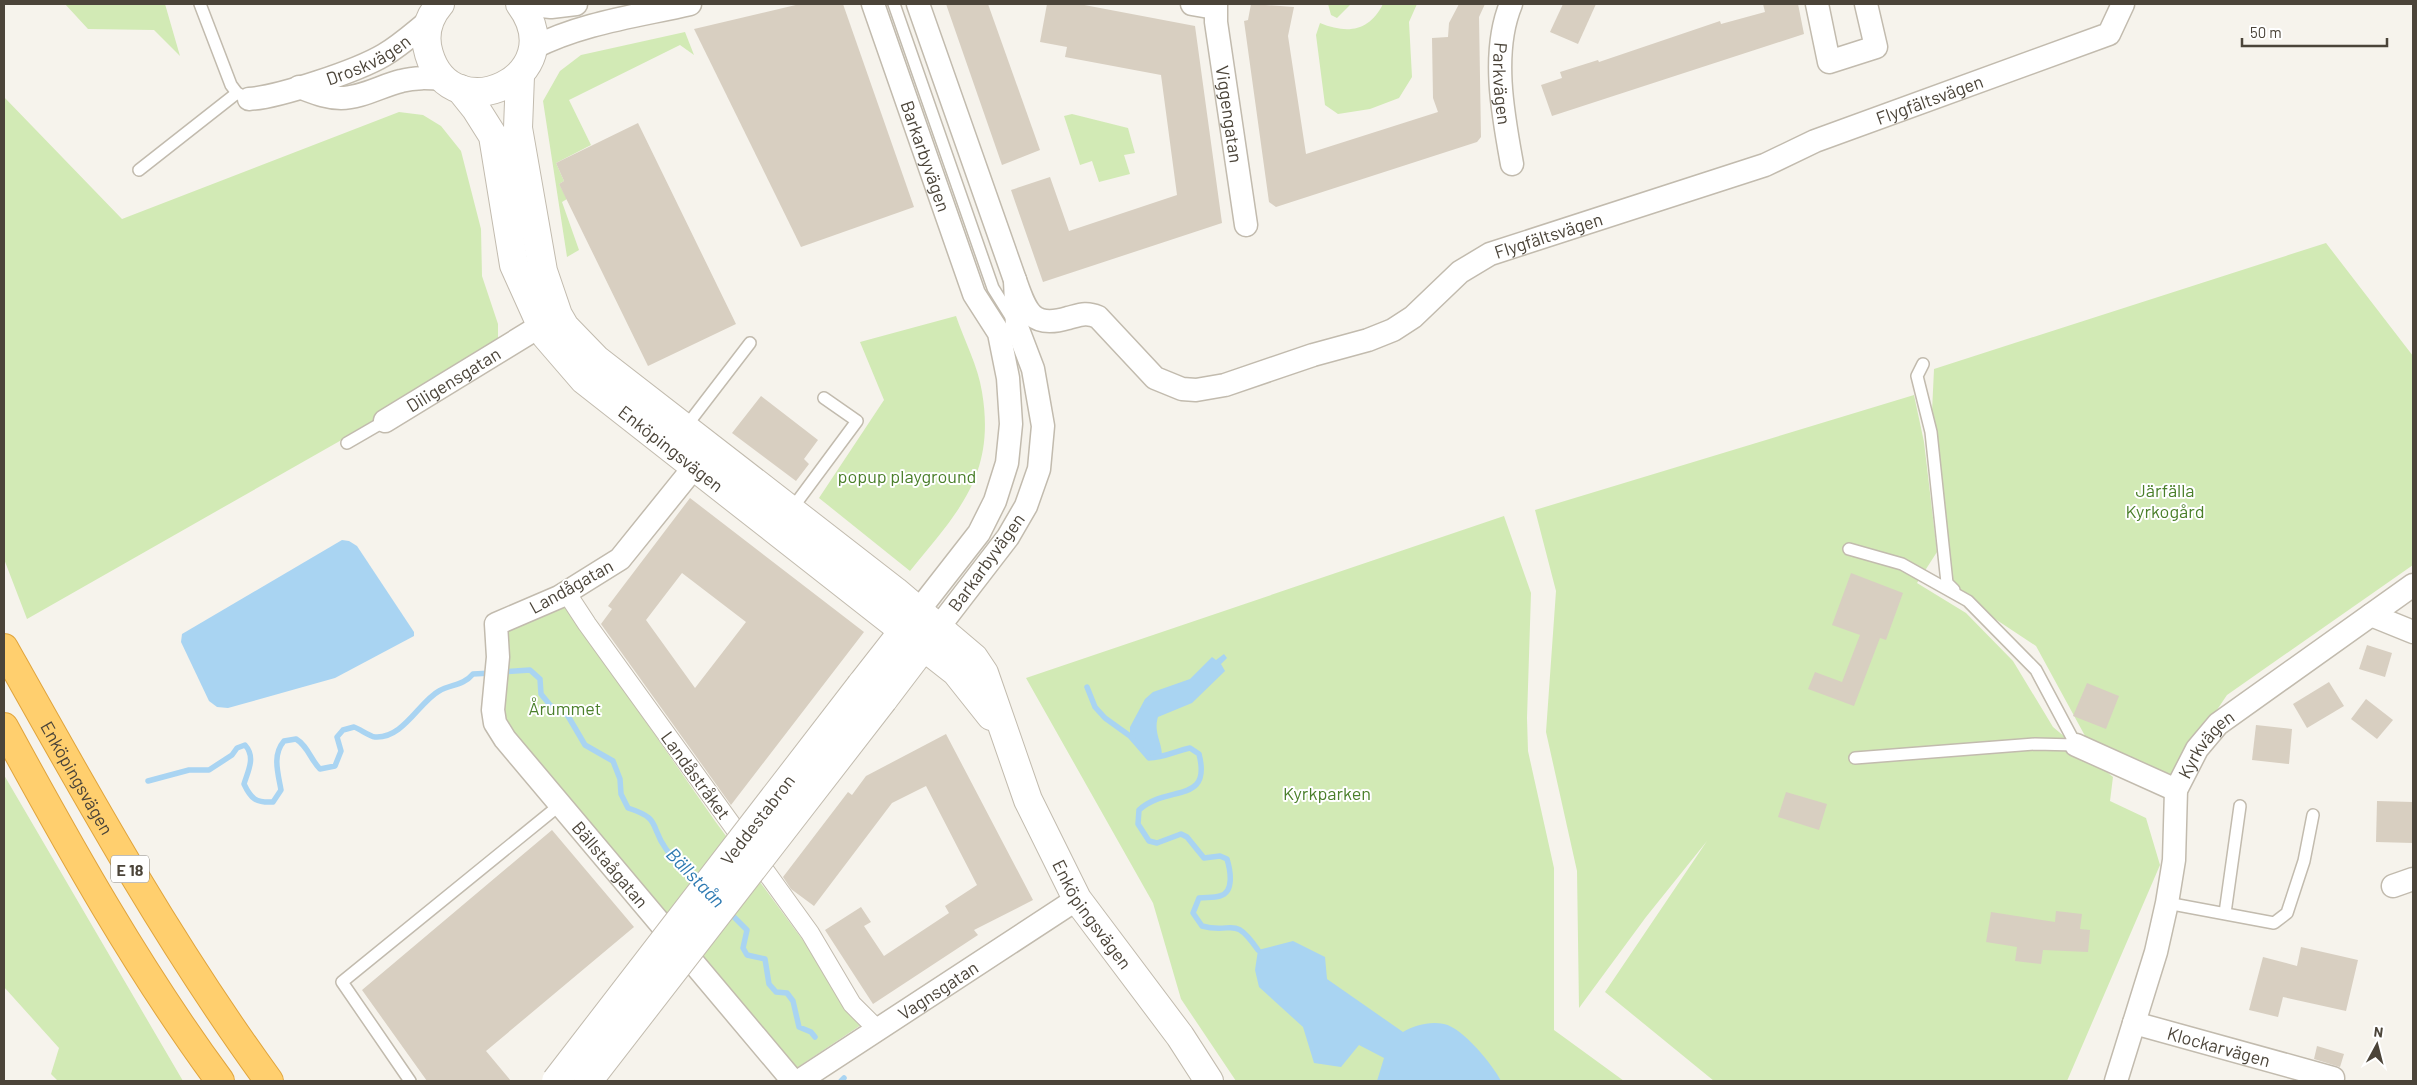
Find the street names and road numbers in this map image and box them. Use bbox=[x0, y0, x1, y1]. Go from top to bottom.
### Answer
street label: Droskvägen bbox=[323, 30, 415, 90]
street label: Parkvägen bbox=[1489, 42, 1516, 126]
street label: Viggengatan bbox=[1212, 64, 1248, 164]
street label: Flygfältsvägen bbox=[1873, 70, 1986, 129]
street label: Barkarbyvägen bbox=[896, 98, 955, 214]
street label: Flygfältsvägen bbox=[1491, 207, 1605, 263]
street label: Diligensgatan bbox=[402, 342, 504, 416]
street label: Enköpingsvägen bbox=[614, 400, 728, 496]
street label: Barkarbyvägen bbox=[943, 509, 1029, 615]
street label: Landågatan bbox=[525, 554, 617, 618]
street label: Kyrkvägen bbox=[2173, 705, 2238, 782]
street label: Enköpingsvägen bbox=[36, 717, 119, 838]
street label: Landåstråket bbox=[657, 727, 735, 823]
street label: Veddestabron bbox=[715, 770, 799, 869]
street label: Bällstaågatan bbox=[568, 816, 653, 912]
road number: E 18 bbox=[111, 856, 149, 882]
street label: Enköpingsvägen bbox=[1048, 856, 1137, 973]
street label: Vagnsgatan bbox=[894, 956, 982, 1024]
street label: Klockarvägen bbox=[2165, 1022, 2273, 1071]

